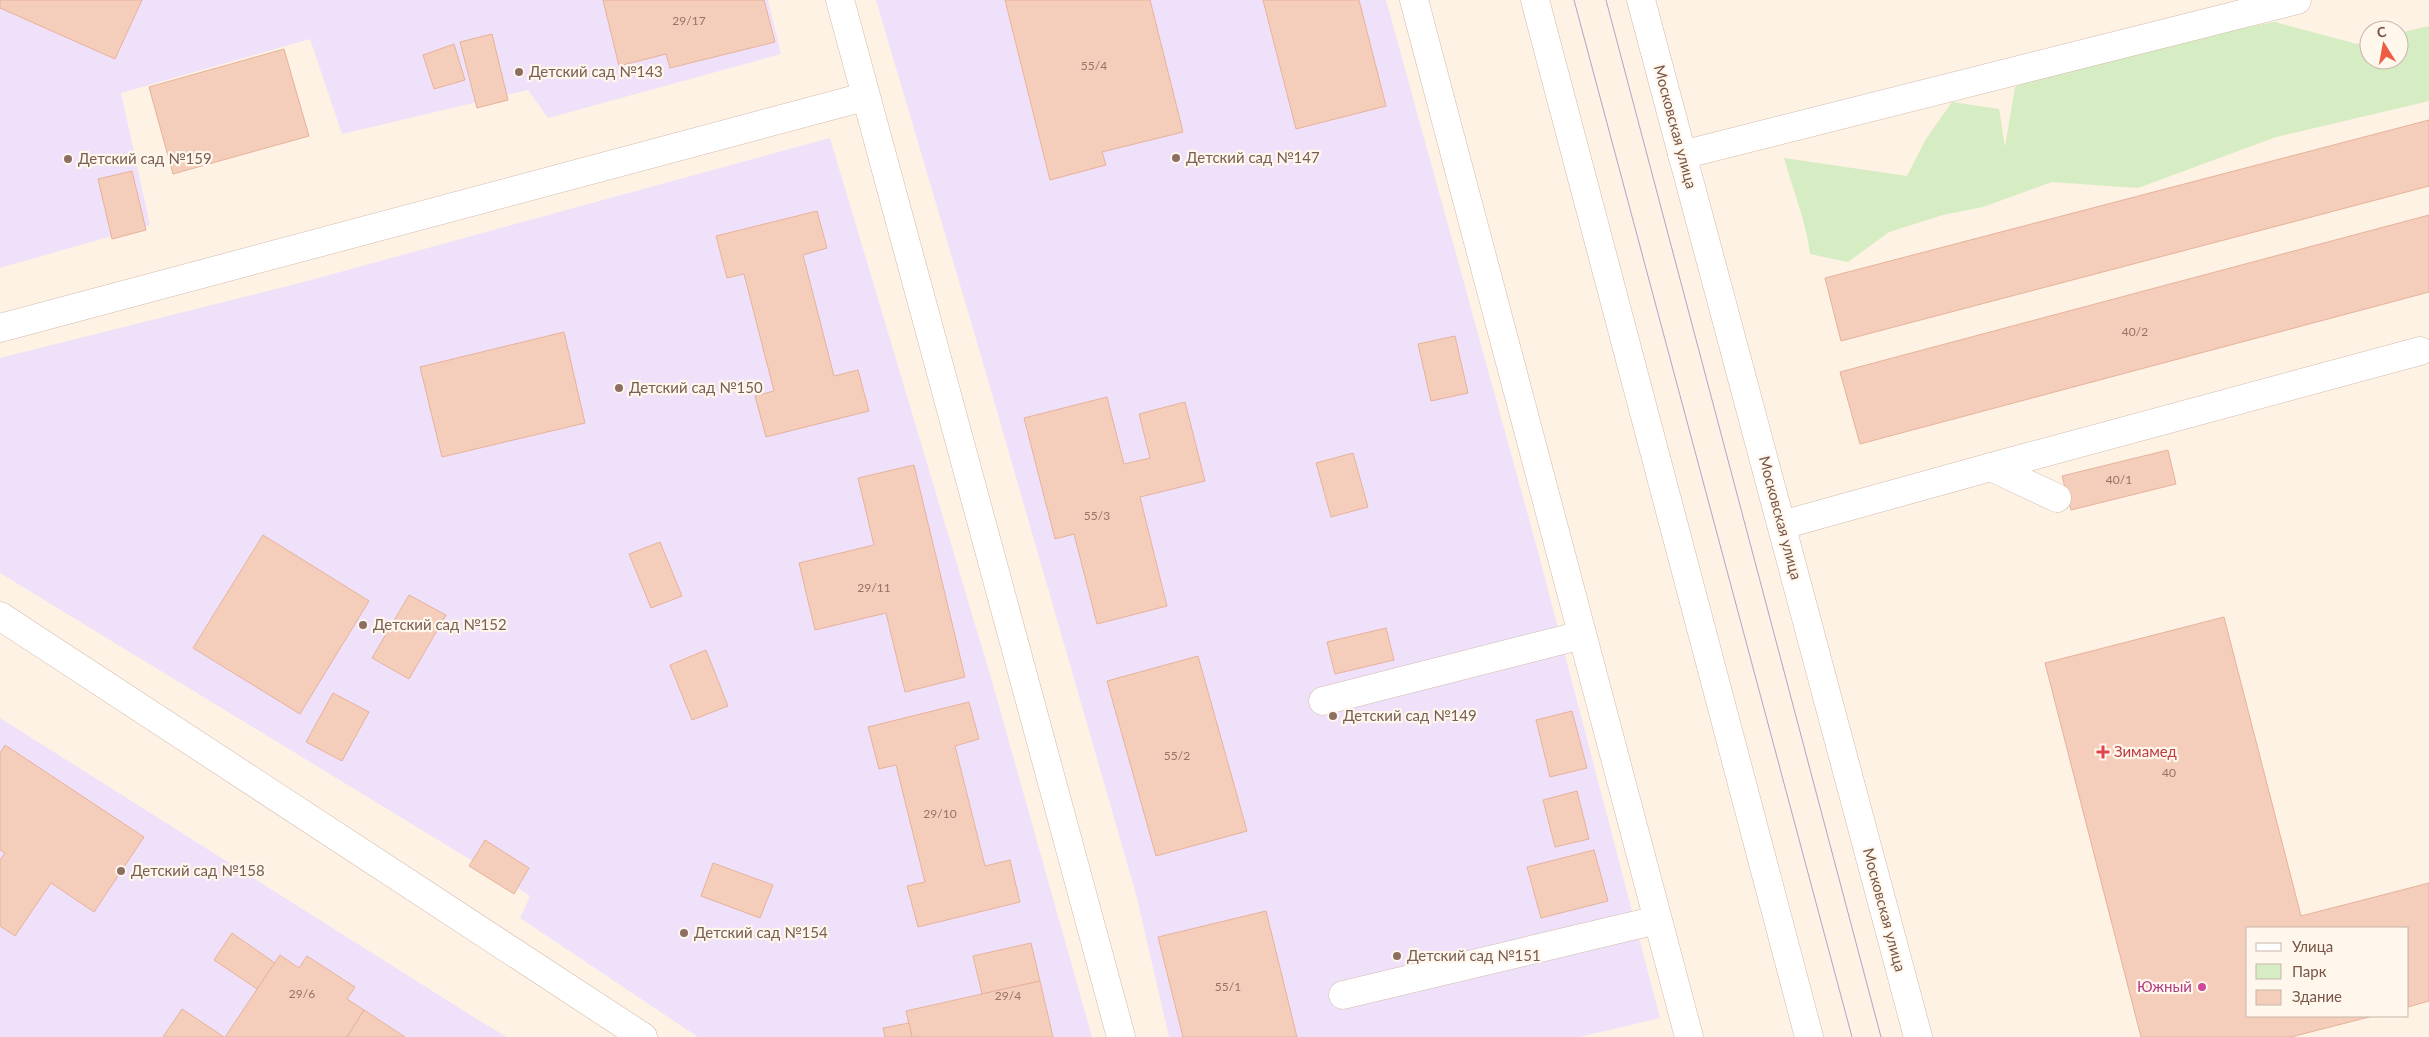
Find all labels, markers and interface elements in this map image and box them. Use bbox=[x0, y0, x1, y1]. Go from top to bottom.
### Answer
house number: 29/17 bbox=[672, 13, 706, 28]
north arrow bbox=[2359, 20, 2409, 70]
text: С bbox=[2375, 22, 2388, 41]
house number: 55/4 bbox=[1081, 58, 1107, 73]
place label: Детский сад №143 bbox=[529, 62, 663, 80]
street label: Московская улица bbox=[1651, 63, 1701, 191]
marker: Детский сад №143 bbox=[513, 66, 525, 78]
place label: Детский сад №147 bbox=[1186, 148, 1320, 166]
place label: Детский сад №159 bbox=[78, 149, 212, 167]
marker: Детский сад №147 bbox=[1170, 152, 1182, 164]
marker: Детский сад №159 bbox=[62, 153, 74, 165]
house number: 40/2 bbox=[2122, 324, 2148, 339]
place label: Детский сад №150 bbox=[629, 378, 763, 396]
marker: Детский сад №150 bbox=[613, 382, 625, 394]
street label: Московская улица bbox=[1756, 454, 1806, 582]
house number: 40/1 bbox=[2106, 472, 2132, 487]
house number: 55/3 bbox=[1084, 508, 1110, 523]
house number: 29/11 bbox=[857, 580, 891, 595]
place label: Детский сад №152 bbox=[373, 615, 507, 633]
marker: Детский сад №152 bbox=[357, 619, 369, 631]
place label: Детский сад №149 bbox=[1343, 706, 1477, 724]
marker: Детский сад №149 bbox=[1327, 710, 1339, 722]
place label: Зимамед bbox=[2114, 742, 2177, 760]
marker: Зимамед bbox=[2096, 745, 2110, 759]
house number: 55/2 bbox=[1164, 748, 1190, 763]
house number: 40 bbox=[2162, 765, 2176, 780]
house number: 29/10 bbox=[923, 806, 957, 821]
street label: Московская улица bbox=[1860, 846, 1910, 974]
place label: Детский сад №158 bbox=[131, 861, 265, 879]
marker: Детский сад №158 bbox=[115, 865, 127, 877]
place label: Детский сад №154 bbox=[694, 923, 828, 941]
marker: Детский сад №154 bbox=[678, 927, 690, 939]
legend bbox=[2246, 927, 2409, 1017]
text: Улица bbox=[2292, 937, 2333, 955]
place label: Детский сад №151 bbox=[1407, 946, 1541, 964]
marker: Детский сад №151 bbox=[1391, 950, 1403, 962]
text: Парк bbox=[2292, 962, 2327, 980]
place label: Южный bbox=[2137, 977, 2192, 995]
house number: 55/1 bbox=[1215, 979, 1241, 994]
marker: Южный bbox=[2196, 981, 2208, 993]
house number: 29/6 bbox=[289, 986, 315, 1001]
text: Здание bbox=[2292, 987, 2342, 1005]
house number: 29/4 bbox=[995, 988, 1021, 1003]

